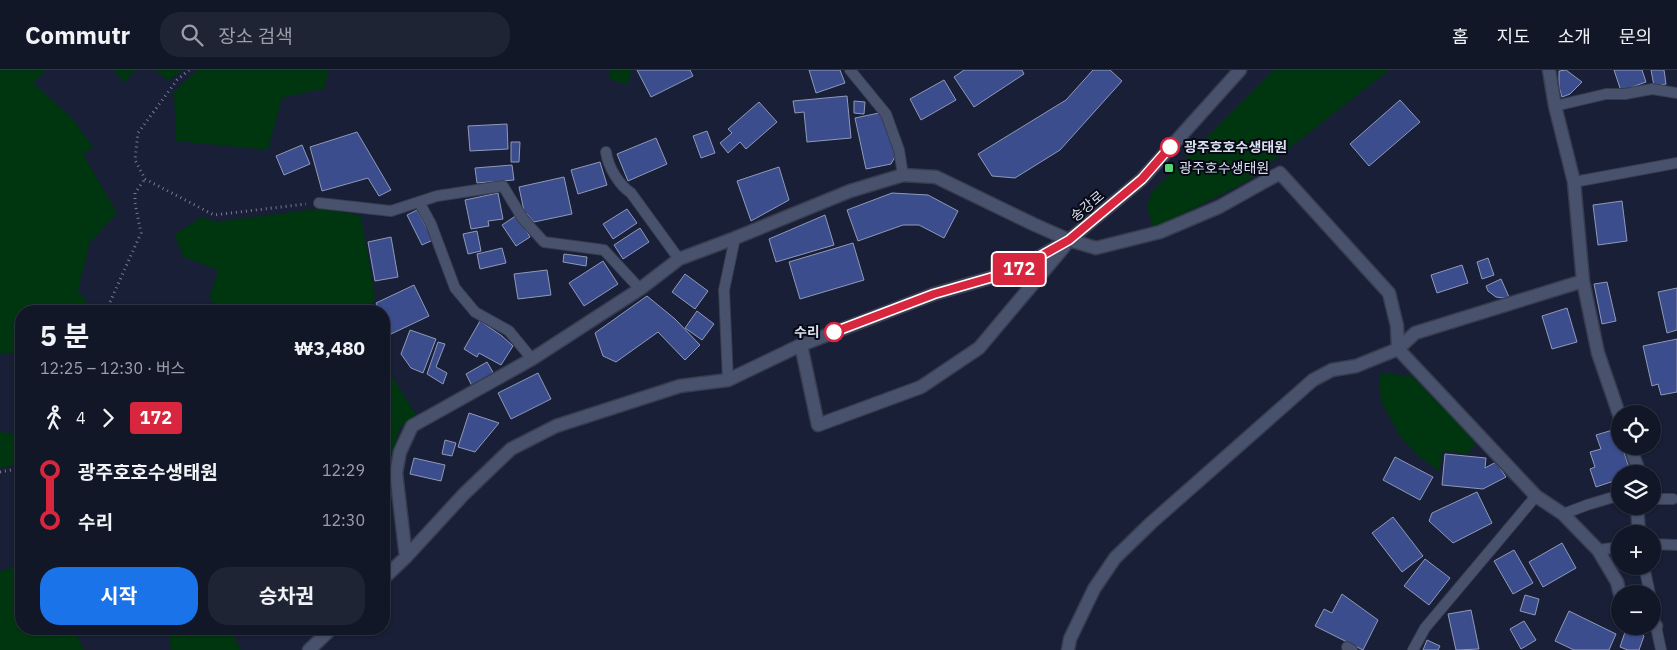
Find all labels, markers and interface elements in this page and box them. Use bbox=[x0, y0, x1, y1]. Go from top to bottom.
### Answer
search box bbox=[160, 12, 510, 57]
text: Commutr bbox=[25, 19, 130, 51]
icon: search bbox=[178, 21, 206, 49]
text: 장소 검색 bbox=[218, 24, 293, 48]
text: 홈 bbox=[1452, 25, 1469, 48]
text: 지도 bbox=[1497, 25, 1530, 48]
text: 소개 bbox=[1558, 25, 1591, 48]
text: 문의 bbox=[1619, 25, 1652, 48]
marker: 광주호호수생태원 bbox=[1160, 137, 1180, 157]
place label: 광주호호수생태원 bbox=[1184, 138, 1287, 156]
place label: 광주호수생태원 bbox=[1179, 159, 1269, 177]
marker: 광주호수생태원 bbox=[1163, 162, 1175, 174]
street label: 송강로 bbox=[1066, 187, 1108, 225]
line badge: 172 bbox=[990, 253, 1048, 285]
text: 172 bbox=[1003, 257, 1035, 280]
text: 5 분 bbox=[40, 317, 89, 354]
marker: 수리 bbox=[824, 322, 844, 342]
place label: 수리 bbox=[794, 323, 820, 341]
text: ₩3,480 bbox=[294, 336, 365, 360]
text: 12:25 – 12:30 · 버스 bbox=[40, 358, 185, 378]
icon: walk bbox=[40, 404, 68, 432]
icon: forward bbox=[94, 404, 122, 432]
map controls bbox=[1611, 405, 1661, 635]
button: locate bbox=[1611, 405, 1661, 455]
text: 172 bbox=[140, 406, 172, 429]
text: 4 bbox=[76, 408, 86, 428]
text: 광주호호수생태원 bbox=[78, 460, 218, 484]
text: 12:29 bbox=[322, 460, 365, 480]
button: layers bbox=[1611, 465, 1661, 515]
text: 수리 bbox=[78, 510, 113, 534]
text: 12:30 bbox=[322, 510, 365, 530]
button: + bbox=[1611, 525, 1661, 575]
button: 시작 bbox=[40, 567, 198, 625]
button: 승차권 bbox=[208, 567, 365, 625]
button: − bbox=[1611, 585, 1661, 635]

